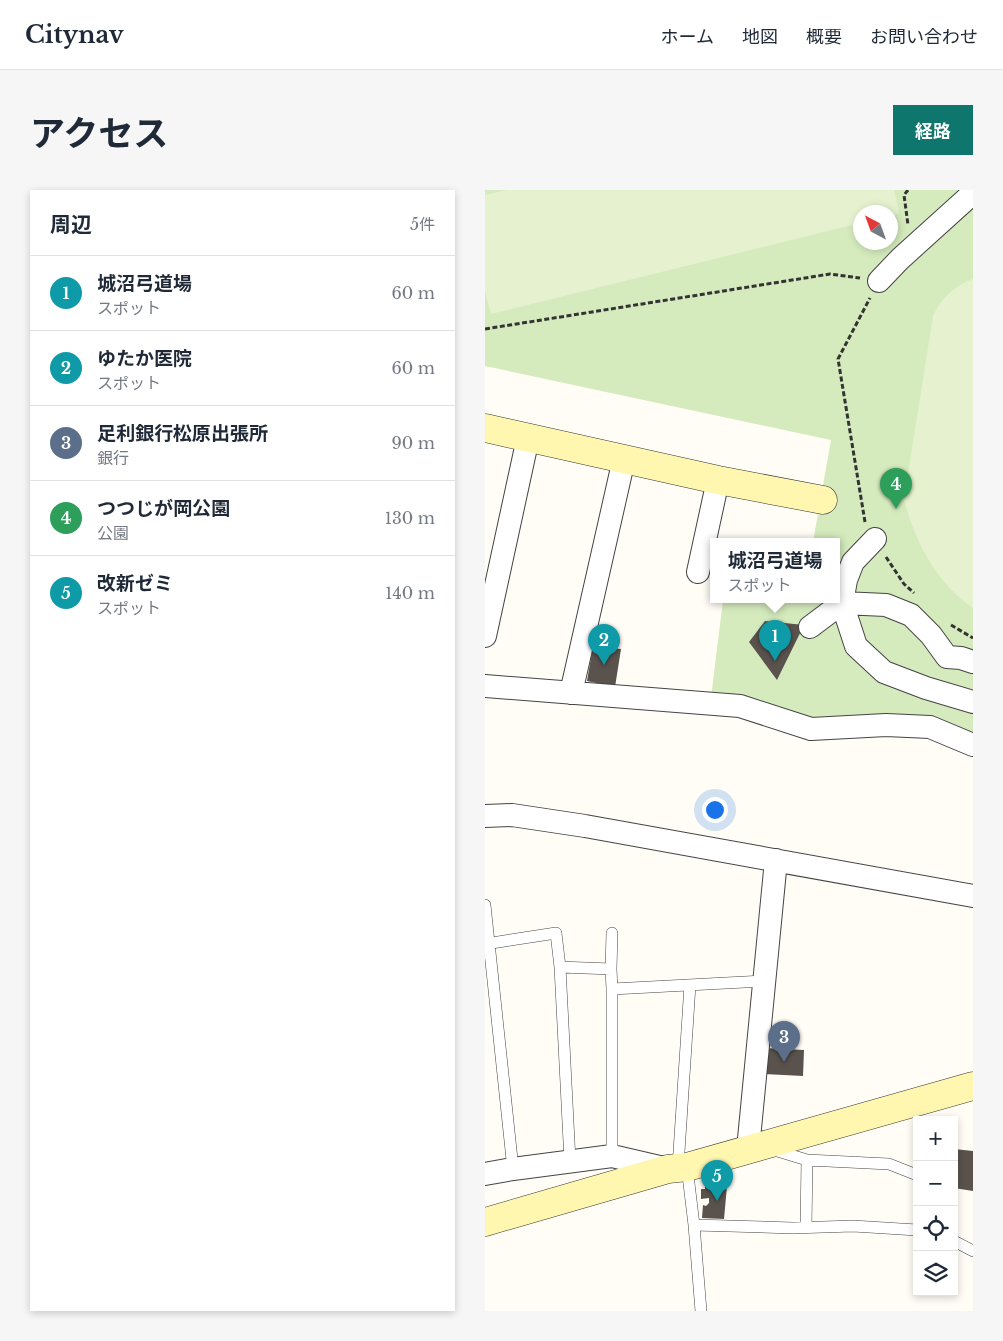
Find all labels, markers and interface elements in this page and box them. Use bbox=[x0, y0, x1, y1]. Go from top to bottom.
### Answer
text: Citynav bbox=[25, 20, 124, 49]
text: ホーム bbox=[661, 26, 714, 48]
text: 地図 bbox=[742, 26, 778, 48]
text: 概要 bbox=[806, 26, 842, 48]
text: お問い合わせ bbox=[870, 26, 978, 48]
button: 経路 bbox=[893, 105, 973, 155]
text: アクセス bbox=[30, 112, 168, 155]
north arrow bbox=[853, 205, 898, 250]
text: 周辺 bbox=[50, 212, 92, 238]
text: 5件 bbox=[410, 214, 435, 234]
text: 城沼弓道場 bbox=[97, 272, 192, 295]
text: 1 bbox=[63, 283, 69, 303]
text: 60 m bbox=[392, 283, 435, 303]
text: スポット bbox=[97, 298, 161, 318]
text: ゆたか医院 bbox=[97, 347, 192, 370]
text: 2 bbox=[61, 358, 71, 378]
text: 60 m bbox=[392, 358, 435, 378]
text: スポット bbox=[97, 373, 161, 393]
text: 足利銀行松原出張所 bbox=[97, 422, 268, 445]
text: 3 bbox=[61, 433, 71, 453]
text: 90 m bbox=[392, 433, 435, 453]
text: 銀行 bbox=[97, 448, 129, 468]
pin: 4 bbox=[880, 468, 912, 509]
text: つつじが岡公園 bbox=[97, 497, 230, 520]
text: 4 bbox=[61, 508, 71, 528]
text: 130 m bbox=[385, 508, 435, 528]
text: 公園 bbox=[97, 523, 129, 543]
popup bbox=[710, 538, 840, 603]
text: 城沼弓道場 bbox=[727, 549, 823, 572]
text: 改新ゼミ bbox=[97, 572, 173, 595]
text: スポット bbox=[727, 575, 792, 595]
text: 5 bbox=[61, 583, 71, 603]
text: 140 m bbox=[385, 583, 435, 603]
text: スポット bbox=[97, 598, 161, 618]
pin: 1 bbox=[759, 620, 791, 661]
pin: 2 bbox=[588, 624, 620, 665]
your location bbox=[702, 797, 728, 823]
pin: 3 bbox=[768, 1021, 800, 1062]
map controls bbox=[913, 1116, 958, 1296]
button: + bbox=[913, 1116, 958, 1161]
pin: 5 bbox=[701, 1160, 733, 1201]
button: − bbox=[913, 1161, 958, 1206]
button: locate bbox=[913, 1206, 958, 1251]
button: layers bbox=[913, 1251, 958, 1296]

